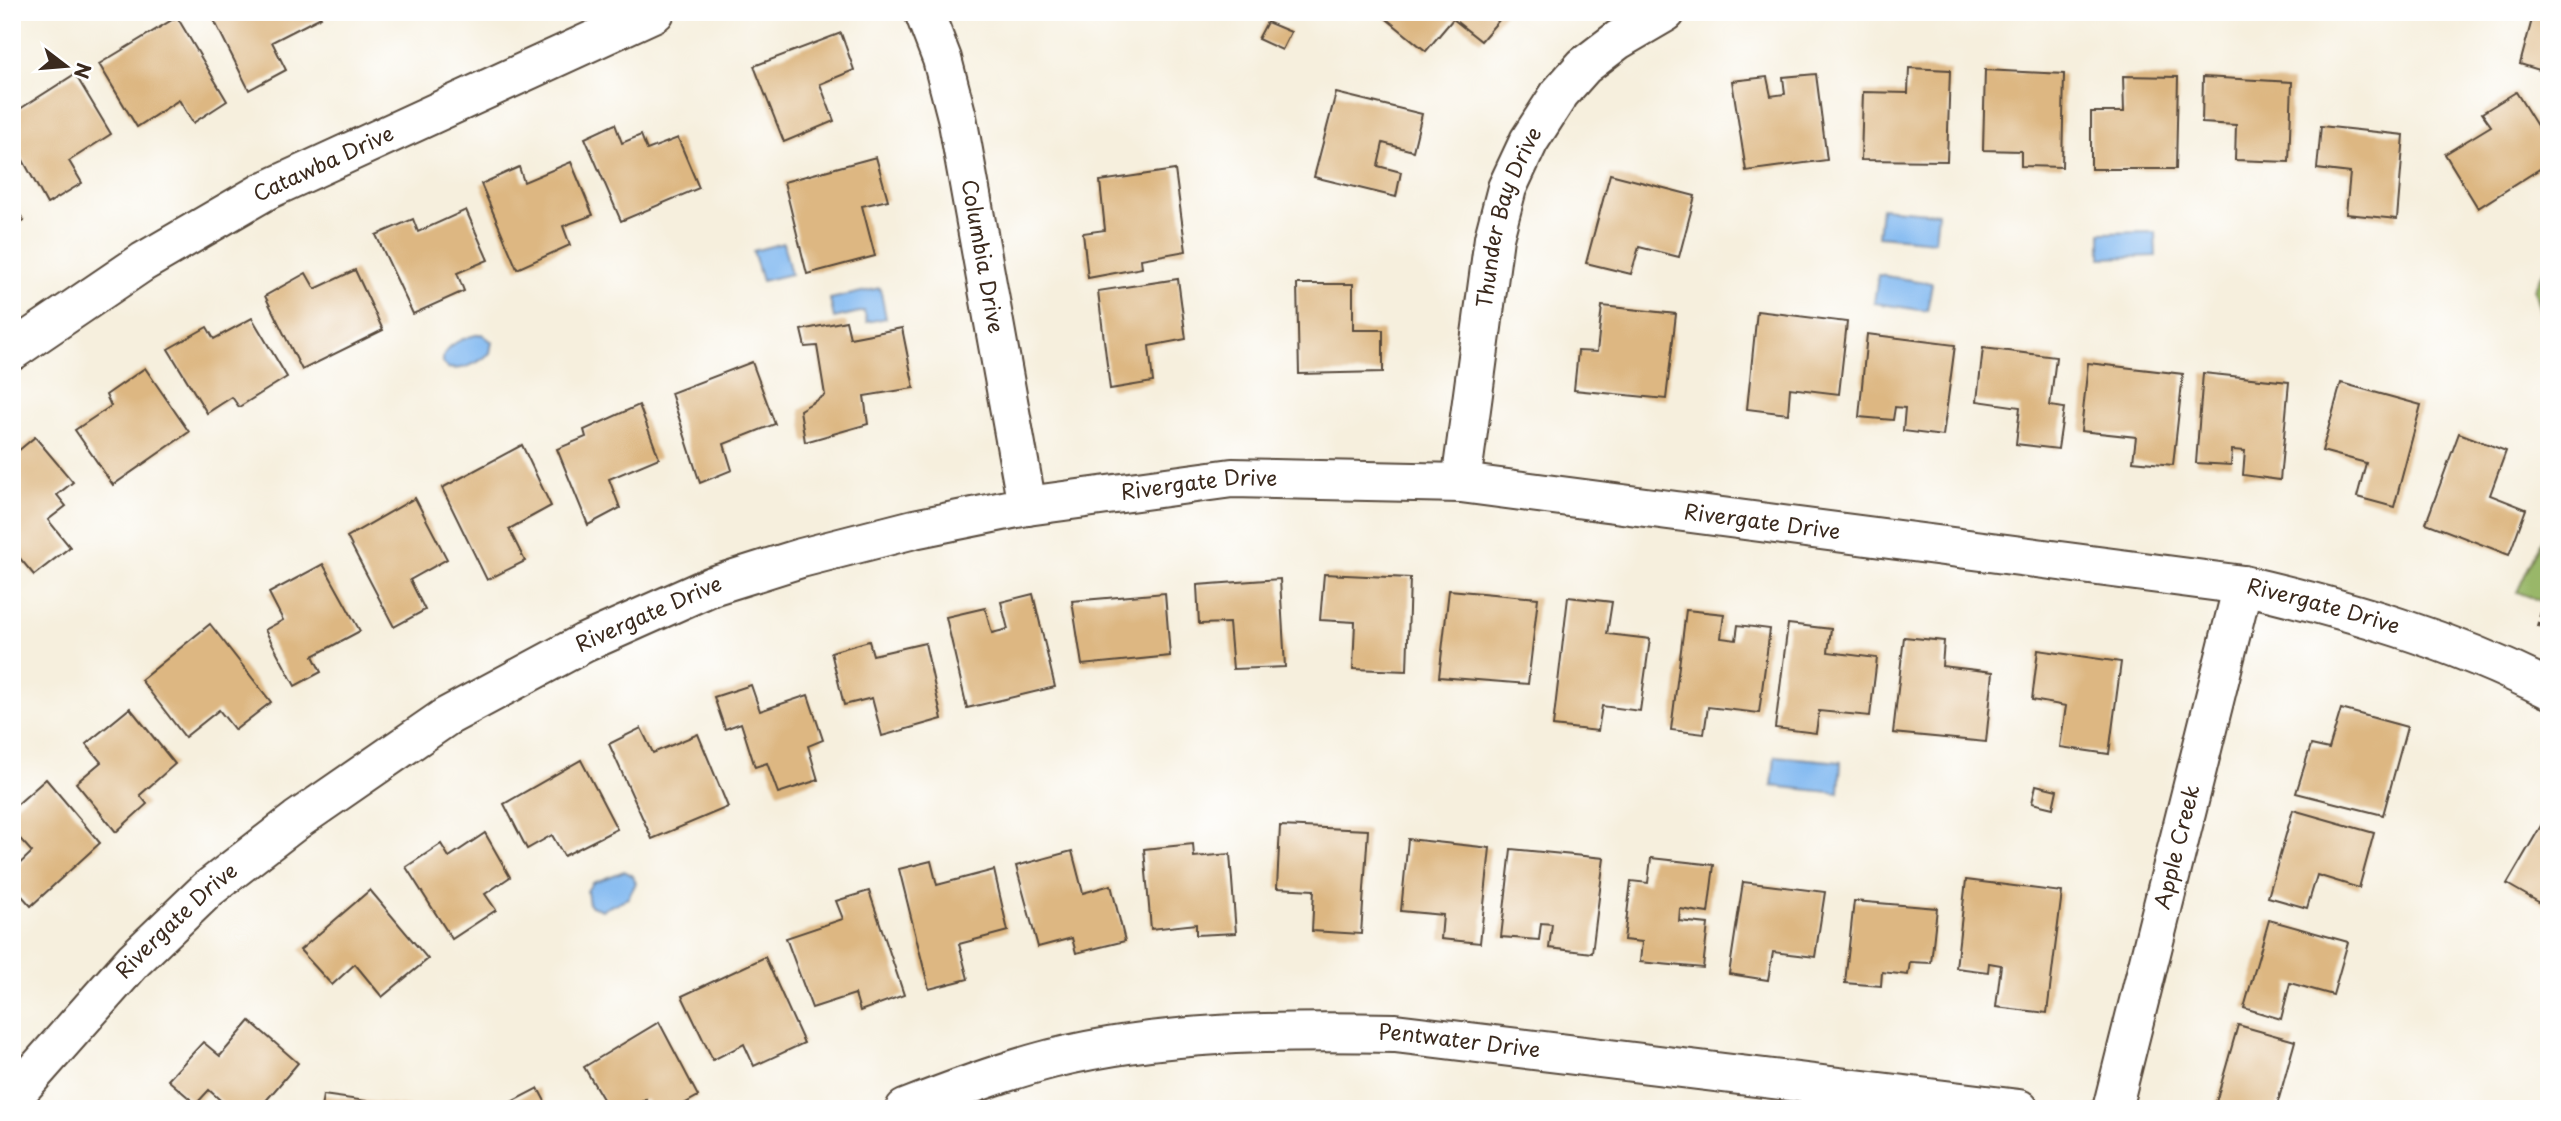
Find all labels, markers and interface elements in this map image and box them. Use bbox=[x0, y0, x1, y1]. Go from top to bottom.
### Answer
north arrow bbox=[32, 32, 102, 102]
text: N bbox=[68, 60, 99, 82]
street label: Catawba Drive bbox=[246, 116, 398, 209]
street label: Thunder Bay Drive bbox=[1467, 119, 1549, 310]
street label: Columbia Drive bbox=[955, 177, 1014, 336]
street label: Rivergate Drive bbox=[1118, 459, 1278, 507]
street label: Rivergate Drive bbox=[1682, 494, 1842, 546]
street label: Rivergate Drive bbox=[569, 566, 725, 659]
street label: Rivergate Drive bbox=[2244, 568, 2404, 641]
street label: Apple Creek bbox=[2145, 781, 2207, 912]
street label: Rivergate Drive bbox=[107, 854, 243, 985]
street label: Pentwater Drive bbox=[1378, 1015, 1542, 1065]

